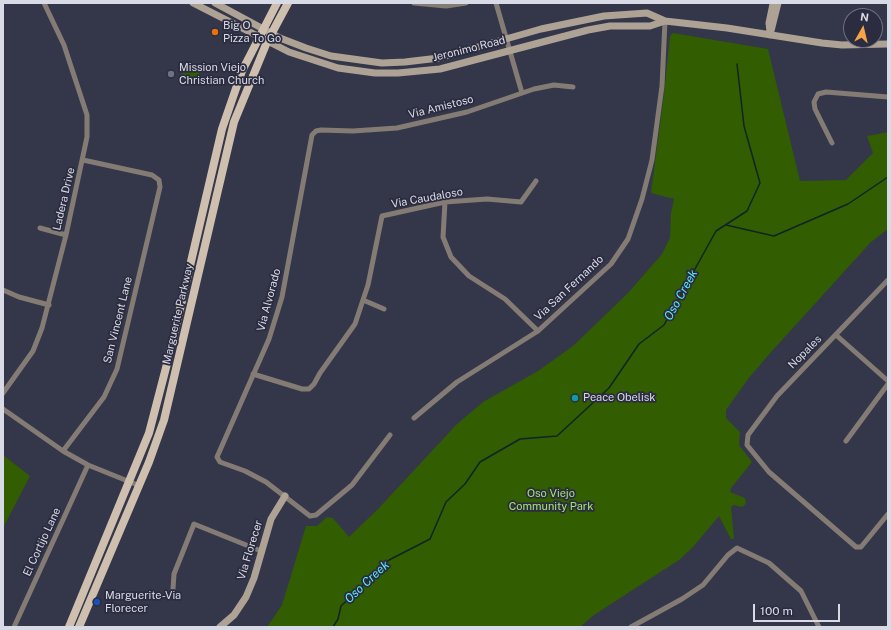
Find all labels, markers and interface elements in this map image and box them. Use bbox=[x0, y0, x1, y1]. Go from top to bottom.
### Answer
north arrow bbox=[843, 8, 883, 48]
text: N bbox=[859, 11, 870, 24]
place label: Big O Pizza To Go bbox=[223, 19, 281, 45]
marker: Big O Pizza To Go bbox=[210, 27, 220, 37]
street label: Jeronimo Road bbox=[431, 34, 507, 64]
place label: Mission Viejo Christian Church bbox=[179, 61, 264, 87]
marker: Mission Viejo Christian Church bbox=[166, 69, 176, 79]
street label: Via Amistoso bbox=[407, 93, 475, 121]
street label: Ladera Drive bbox=[50, 166, 78, 232]
street label: Via Caudaloso bbox=[390, 185, 464, 211]
street label: Via San Fernando bbox=[532, 253, 606, 323]
street label: Marguerite Parkway bbox=[160, 262, 196, 366]
street label: Via Alvorado bbox=[254, 267, 284, 333]
water label: Oso Creek bbox=[661, 267, 701, 323]
street label: San Vincent Lane bbox=[101, 275, 135, 365]
street label: Nopales bbox=[786, 333, 824, 371]
place label: Peace Obelisk bbox=[583, 391, 656, 405]
marker: Peace Obelisk bbox=[570, 393, 580, 403]
park label: Oso Viejo Community Park bbox=[509, 487, 593, 513]
street label: El Cortijo Lane bbox=[20, 506, 64, 578]
street label: Via Florecer bbox=[235, 519, 265, 581]
water label: Oso Creek bbox=[342, 558, 392, 606]
place label: Marguerite-Via Florecer bbox=[105, 589, 181, 615]
scale bar bbox=[755, 596, 842, 622]
marker: Marguerite-Via Florecer bbox=[92, 597, 102, 607]
text: 100 m bbox=[760, 604, 793, 618]

